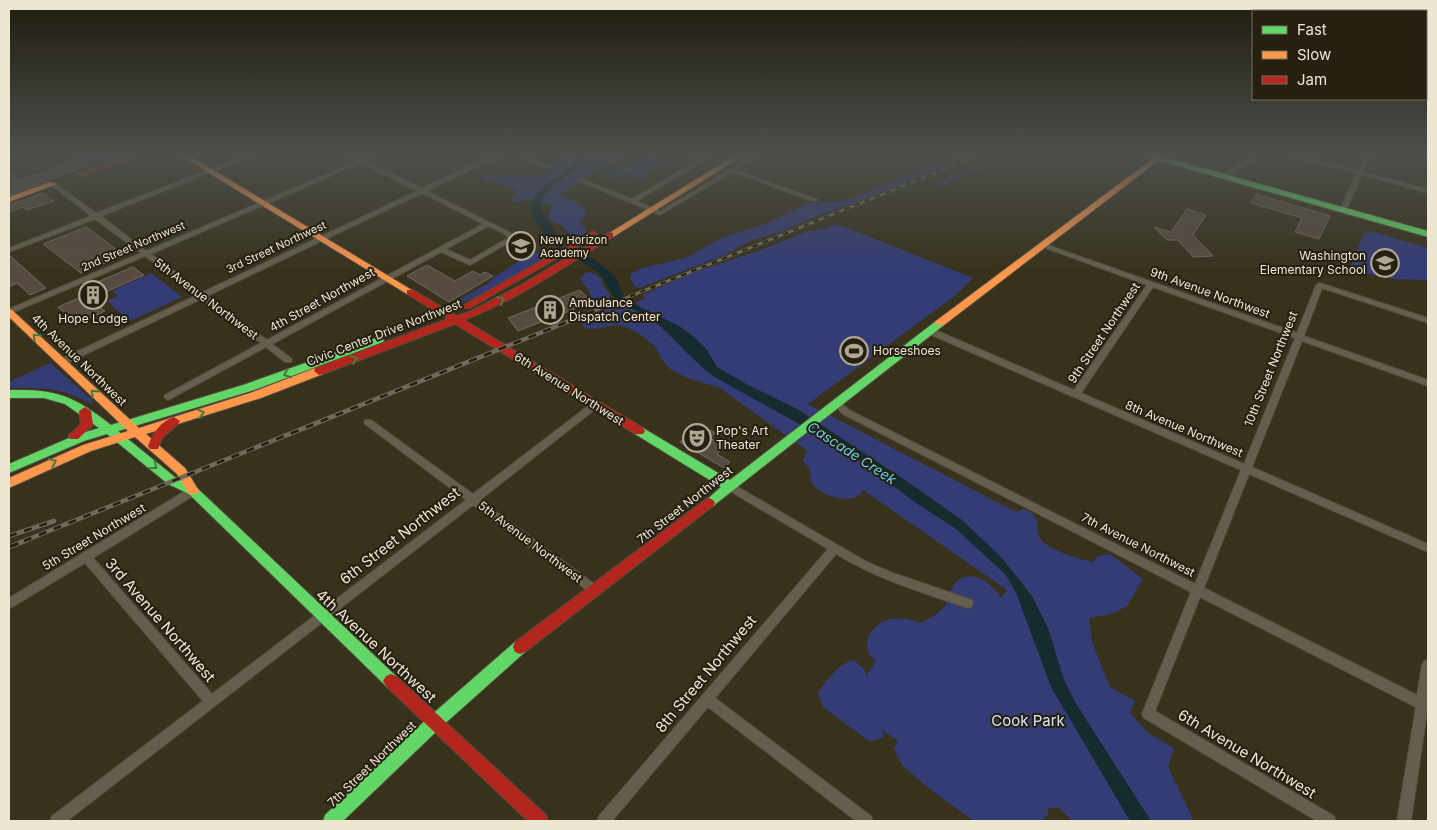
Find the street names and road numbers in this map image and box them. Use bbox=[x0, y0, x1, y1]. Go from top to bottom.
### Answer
street label: 2nd Street Northwest bbox=[79, 218, 187, 274]
street label: 3rd Street Northwest bbox=[224, 218, 329, 276]
street label: 5th Avenue Northwest bbox=[151, 255, 261, 343]
street label: 4th Street Northwest bbox=[266, 264, 377, 335]
street label: 9th Avenue Northwest bbox=[1148, 264, 1272, 321]
street label: 9th Street Northwest bbox=[1064, 280, 1143, 386]
street label: Civic Center Drive Northwest bbox=[304, 296, 464, 369]
street label: 10th Street Northwest bbox=[1241, 309, 1301, 429]
street label: 4th Avenue Northwest bbox=[29, 310, 130, 409]
street label: 6th Avenue Northwest bbox=[512, 349, 627, 428]
street label: 8th Avenue Northwest bbox=[1123, 397, 1245, 460]
street label: 7th Street Northwest bbox=[634, 463, 736, 547]
street label: 6th Street Northwest bbox=[336, 483, 464, 588]
street label: 5th Avenue Northwest bbox=[475, 498, 585, 586]
street label: 5th Street Northwest bbox=[39, 500, 148, 573]
street label: 7th Avenue Northwest bbox=[1079, 509, 1198, 580]
street label: 3rd Avenue Northwest bbox=[101, 554, 220, 686]
street label: 4th Avenue Northwest bbox=[312, 585, 441, 707]
street label: 8th Street Northwest bbox=[651, 611, 760, 736]
street label: 6th Avenue Northwest bbox=[1175, 705, 1320, 802]
street label: 7th Street Northwest bbox=[324, 717, 419, 810]

